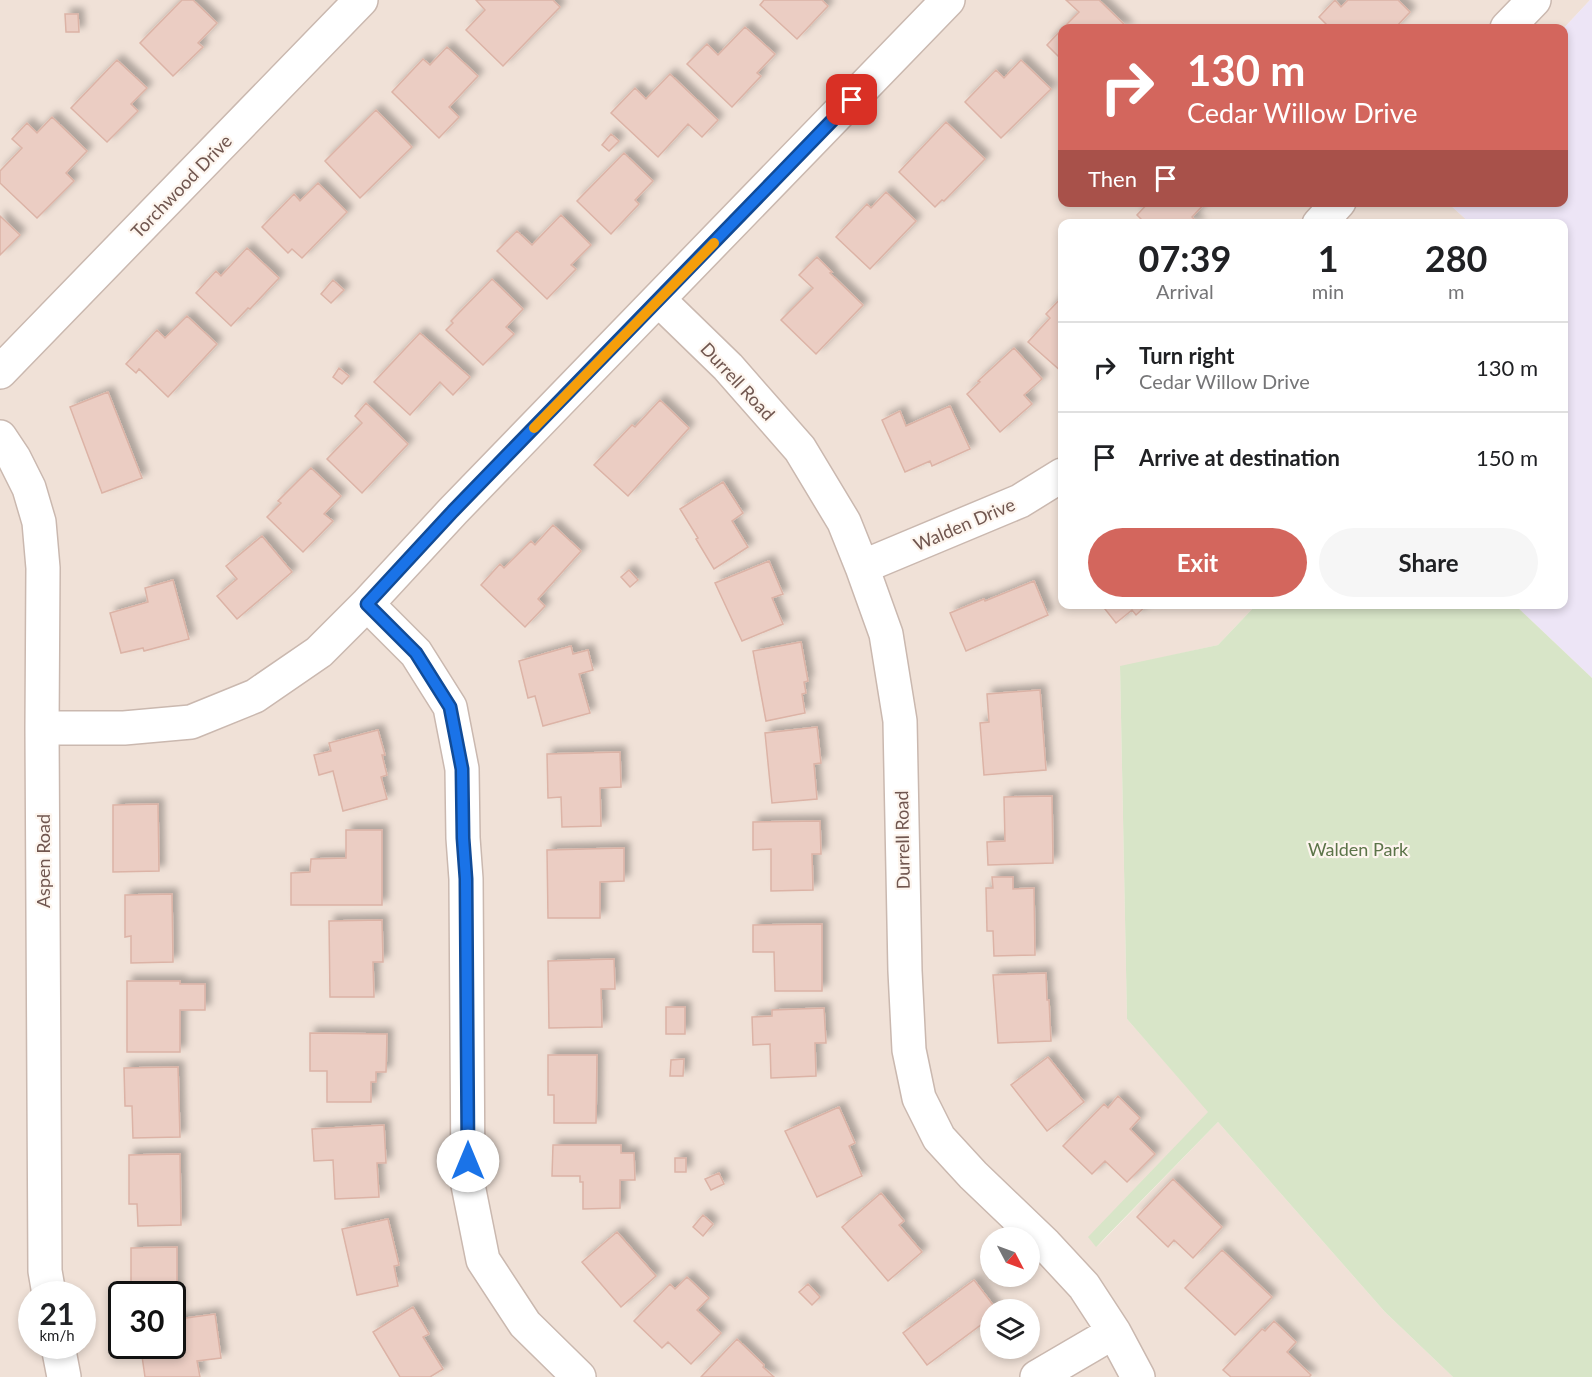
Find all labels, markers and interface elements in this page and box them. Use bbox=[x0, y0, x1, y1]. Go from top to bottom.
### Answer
text: 130 m bbox=[1187, 45, 1305, 95]
icon: right bbox=[1088, 48, 1166, 126]
pin bbox=[826, 74, 877, 125]
icon: arrive bbox=[835, 83, 868, 116]
text: Cedar Willow Drive bbox=[1187, 96, 1418, 129]
street label: Torchwood Drive bbox=[126, 130, 236, 242]
icon: arrive bbox=[1149, 162, 1182, 195]
text: Then bbox=[1088, 165, 1137, 192]
text: 07:39 bbox=[1139, 236, 1231, 280]
text: 1 bbox=[1318, 236, 1339, 280]
text: 280 bbox=[1425, 236, 1487, 280]
text: Arrival bbox=[1156, 279, 1214, 303]
text: min bbox=[1312, 279, 1344, 303]
text: m bbox=[1448, 279, 1464, 303]
street label: Durrell Road bbox=[696, 337, 780, 425]
text: Turn right bbox=[1139, 342, 1234, 369]
icon: right bbox=[1088, 351, 1121, 384]
text: 130 m bbox=[1476, 354, 1538, 381]
text: Cedar Willow Drive bbox=[1139, 369, 1310, 393]
icon: arrive bbox=[1088, 441, 1121, 474]
text: Arrive at destination bbox=[1139, 444, 1340, 471]
text: 150 m bbox=[1476, 444, 1538, 471]
street label: Walden Drive bbox=[910, 493, 1018, 555]
button: Exit bbox=[1088, 528, 1307, 597]
button: Share bbox=[1319, 528, 1538, 597]
street label: Durrell Road bbox=[890, 790, 914, 890]
street label: Aspen Road bbox=[32, 814, 54, 908]
park label: Walden Park bbox=[1308, 838, 1409, 860]
position arrow bbox=[436, 1129, 500, 1193]
north arrow bbox=[980, 1227, 1040, 1287]
map controls bbox=[980, 1227, 1040, 1359]
speed limit sign: 30 bbox=[108, 1281, 186, 1359]
text: 21 bbox=[40, 1295, 74, 1331]
button: layers bbox=[980, 1299, 1040, 1359]
text: km/h bbox=[39, 1326, 75, 1344]

